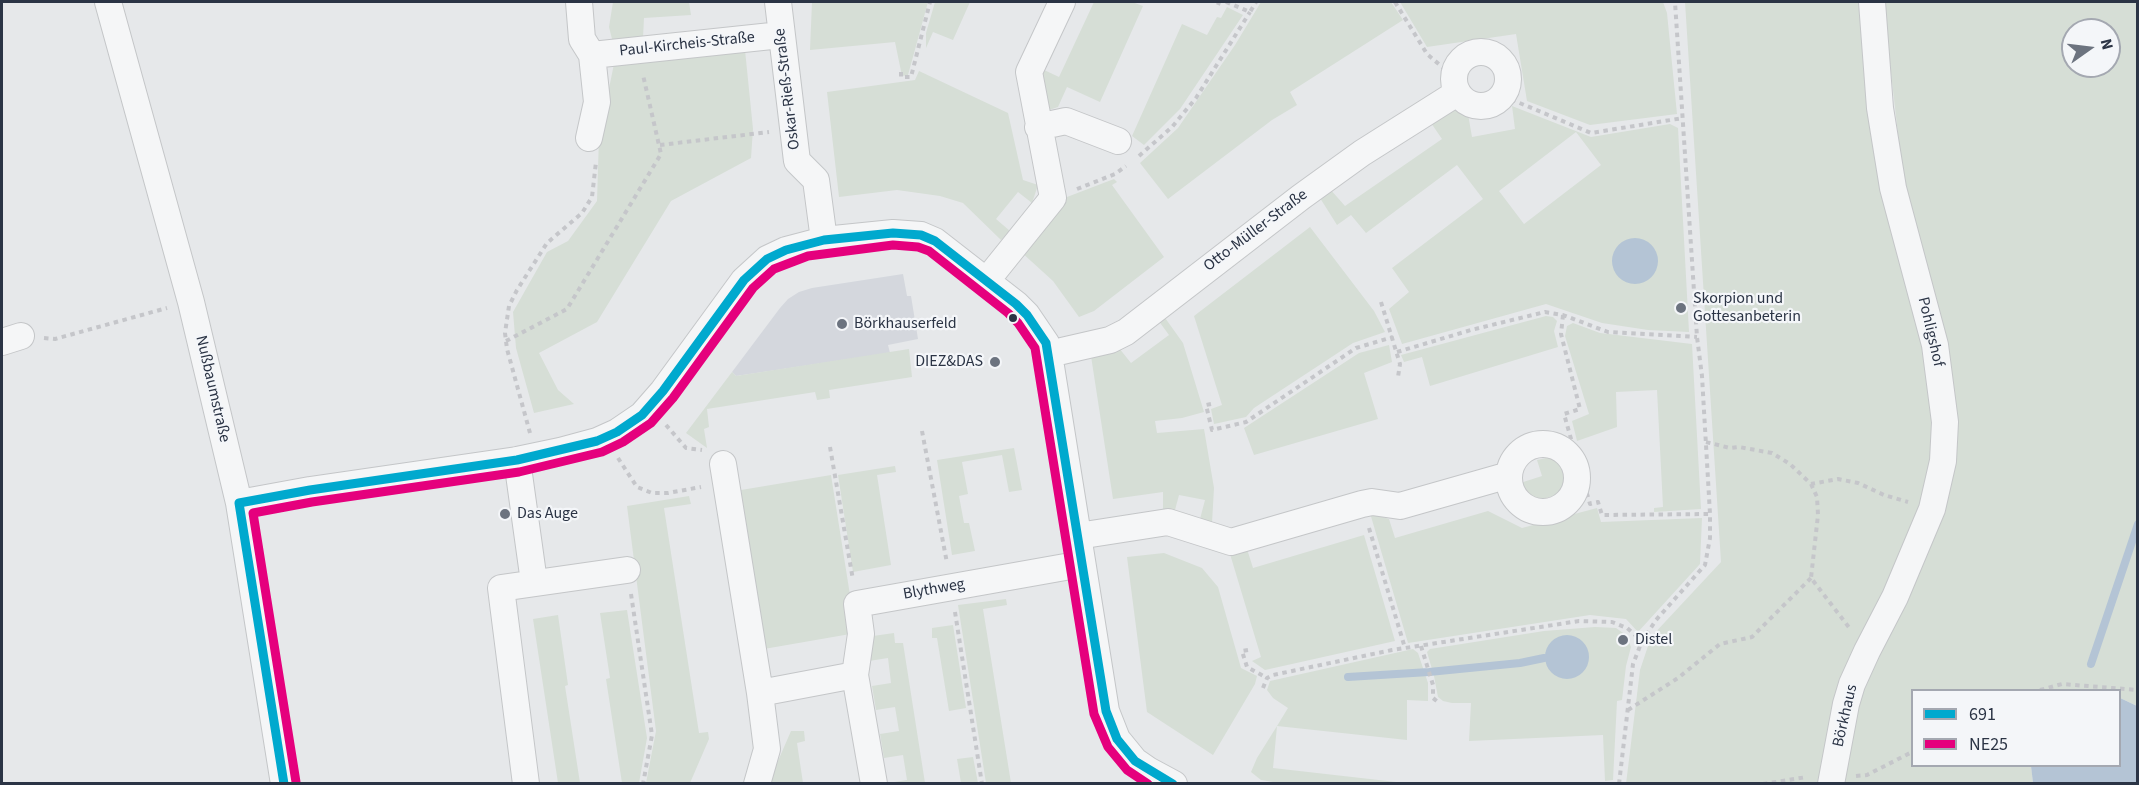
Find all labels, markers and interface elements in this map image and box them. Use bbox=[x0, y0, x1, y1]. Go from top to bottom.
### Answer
north arrow bbox=[2061, 18, 2121, 78]
street label: Oskar-Rieß-Straße bbox=[771, 27, 805, 151]
street label: Paul-Kircheis-Straße bbox=[618, 28, 756, 62]
text: N bbox=[2095, 36, 2118, 52]
street label: Otto-Müller-Straße bbox=[1200, 186, 1312, 276]
place label: Skorpion und Gottesanbeterin bbox=[1693, 289, 1801, 327]
street label: Pohligshof bbox=[1913, 295, 1947, 369]
marker: Skorpion und Gottesanbeterin bbox=[1674, 301, 1688, 315]
unlabelled marker bbox=[1007, 312, 1019, 324]
place label: Börkhauserfeld bbox=[854, 314, 957, 334]
marker: Börkhauserfeld bbox=[835, 317, 849, 331]
street label: Nußbaumstraße bbox=[190, 334, 234, 444]
place label: DIEZ&DAS bbox=[915, 352, 983, 372]
marker: DIEZ&DAS bbox=[988, 355, 1002, 369]
place label: Das Auge bbox=[517, 504, 578, 524]
marker: Das Auge bbox=[498, 507, 512, 521]
street label: Blythweg bbox=[902, 575, 966, 605]
place label: Distel bbox=[1635, 630, 1672, 650]
marker: Distel bbox=[1616, 633, 1630, 647]
street label: Börkhaus bbox=[1829, 683, 1863, 749]
legend bbox=[1911, 689, 2121, 767]
text: 691 bbox=[1969, 702, 1996, 727]
text: NE25 bbox=[1969, 732, 2008, 757]

